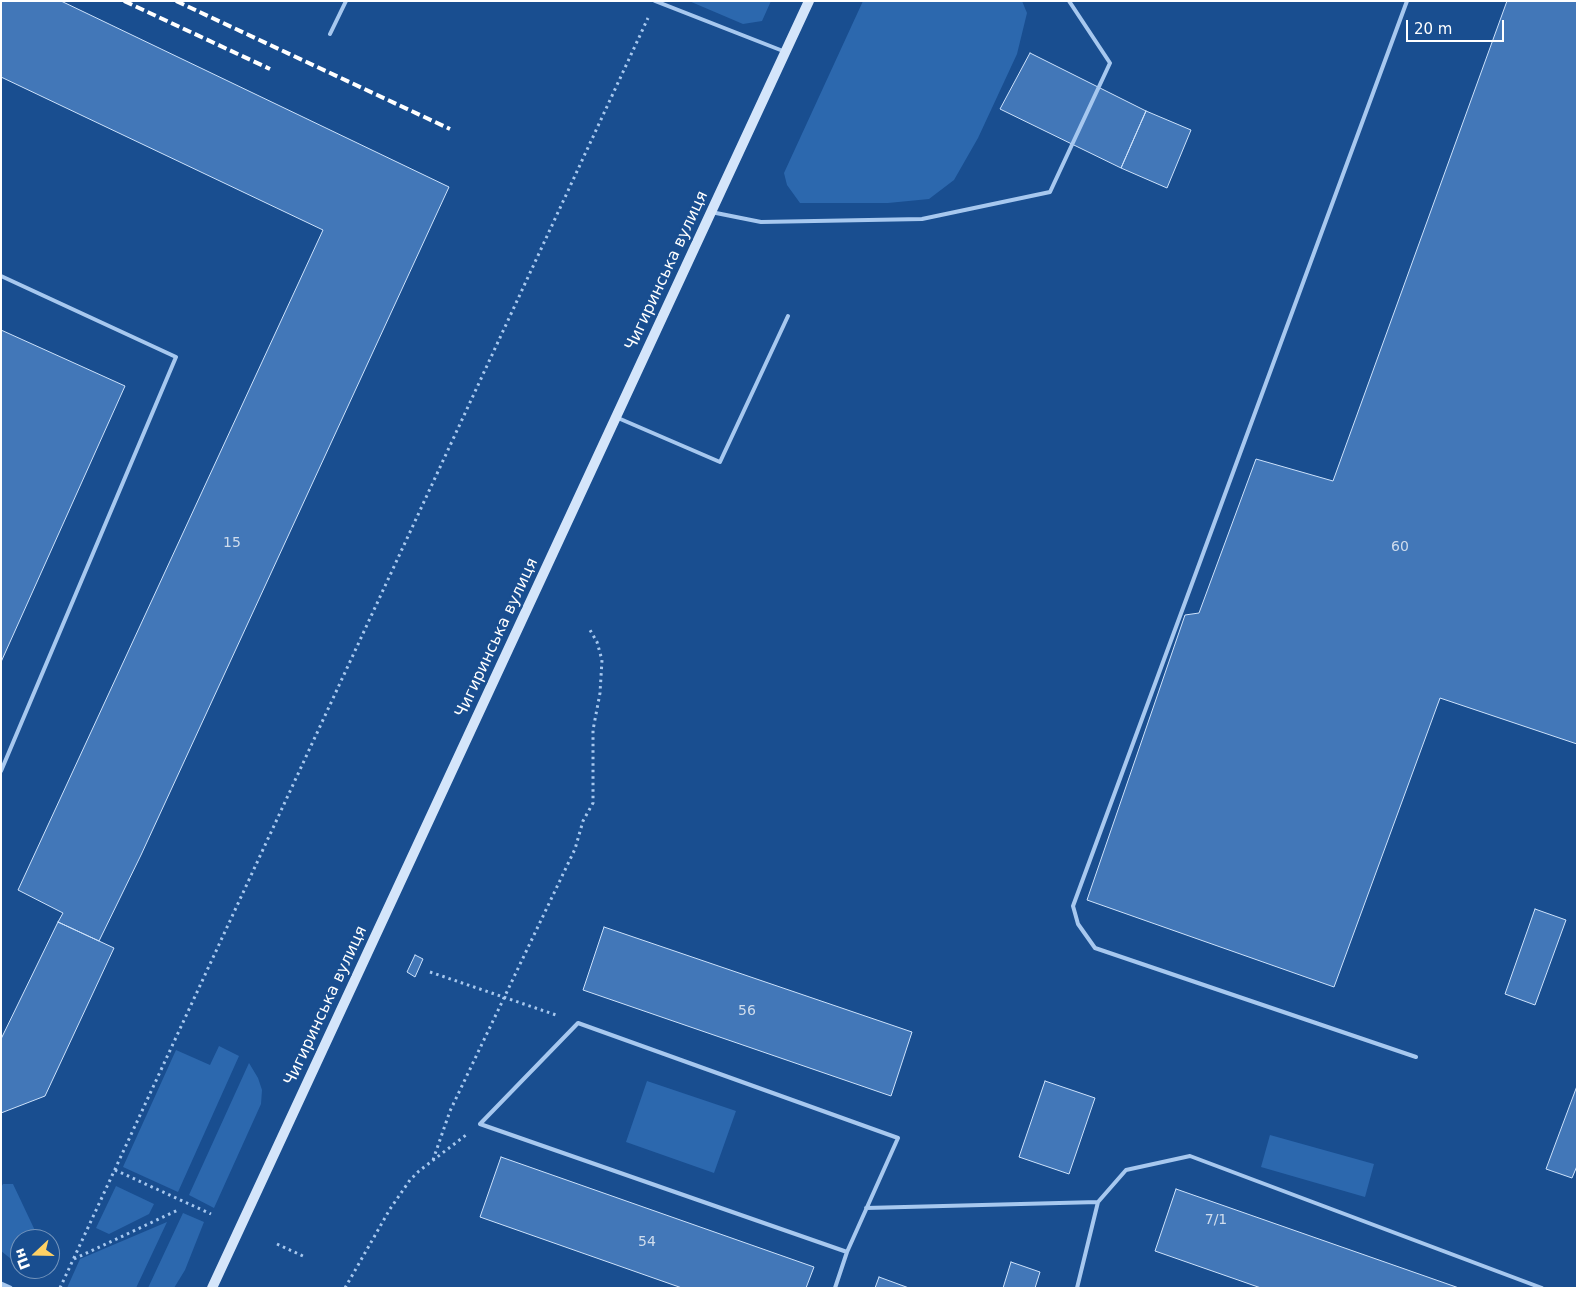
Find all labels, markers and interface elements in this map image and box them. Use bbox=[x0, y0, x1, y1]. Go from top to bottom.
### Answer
scale bar bbox=[1408, 10, 1506, 42]
text: 20 m bbox=[1414, 20, 1452, 38]
street label: Чигиринська вулиця bbox=[622, 188, 712, 354]
house number: 15 bbox=[223, 535, 241, 551]
house number: 60 bbox=[1391, 539, 1409, 555]
street label: Чигиринська вулиця bbox=[452, 555, 542, 721]
street label: Чигиринська вулиця bbox=[281, 923, 371, 1089]
house number: 56 bbox=[738, 1003, 756, 1019]
house number: 7/1 bbox=[1205, 1212, 1227, 1228]
north arrow bbox=[10, 1229, 60, 1279]
house number: 54 bbox=[638, 1234, 656, 1250]
text: Пн bbox=[11, 1246, 33, 1272]

